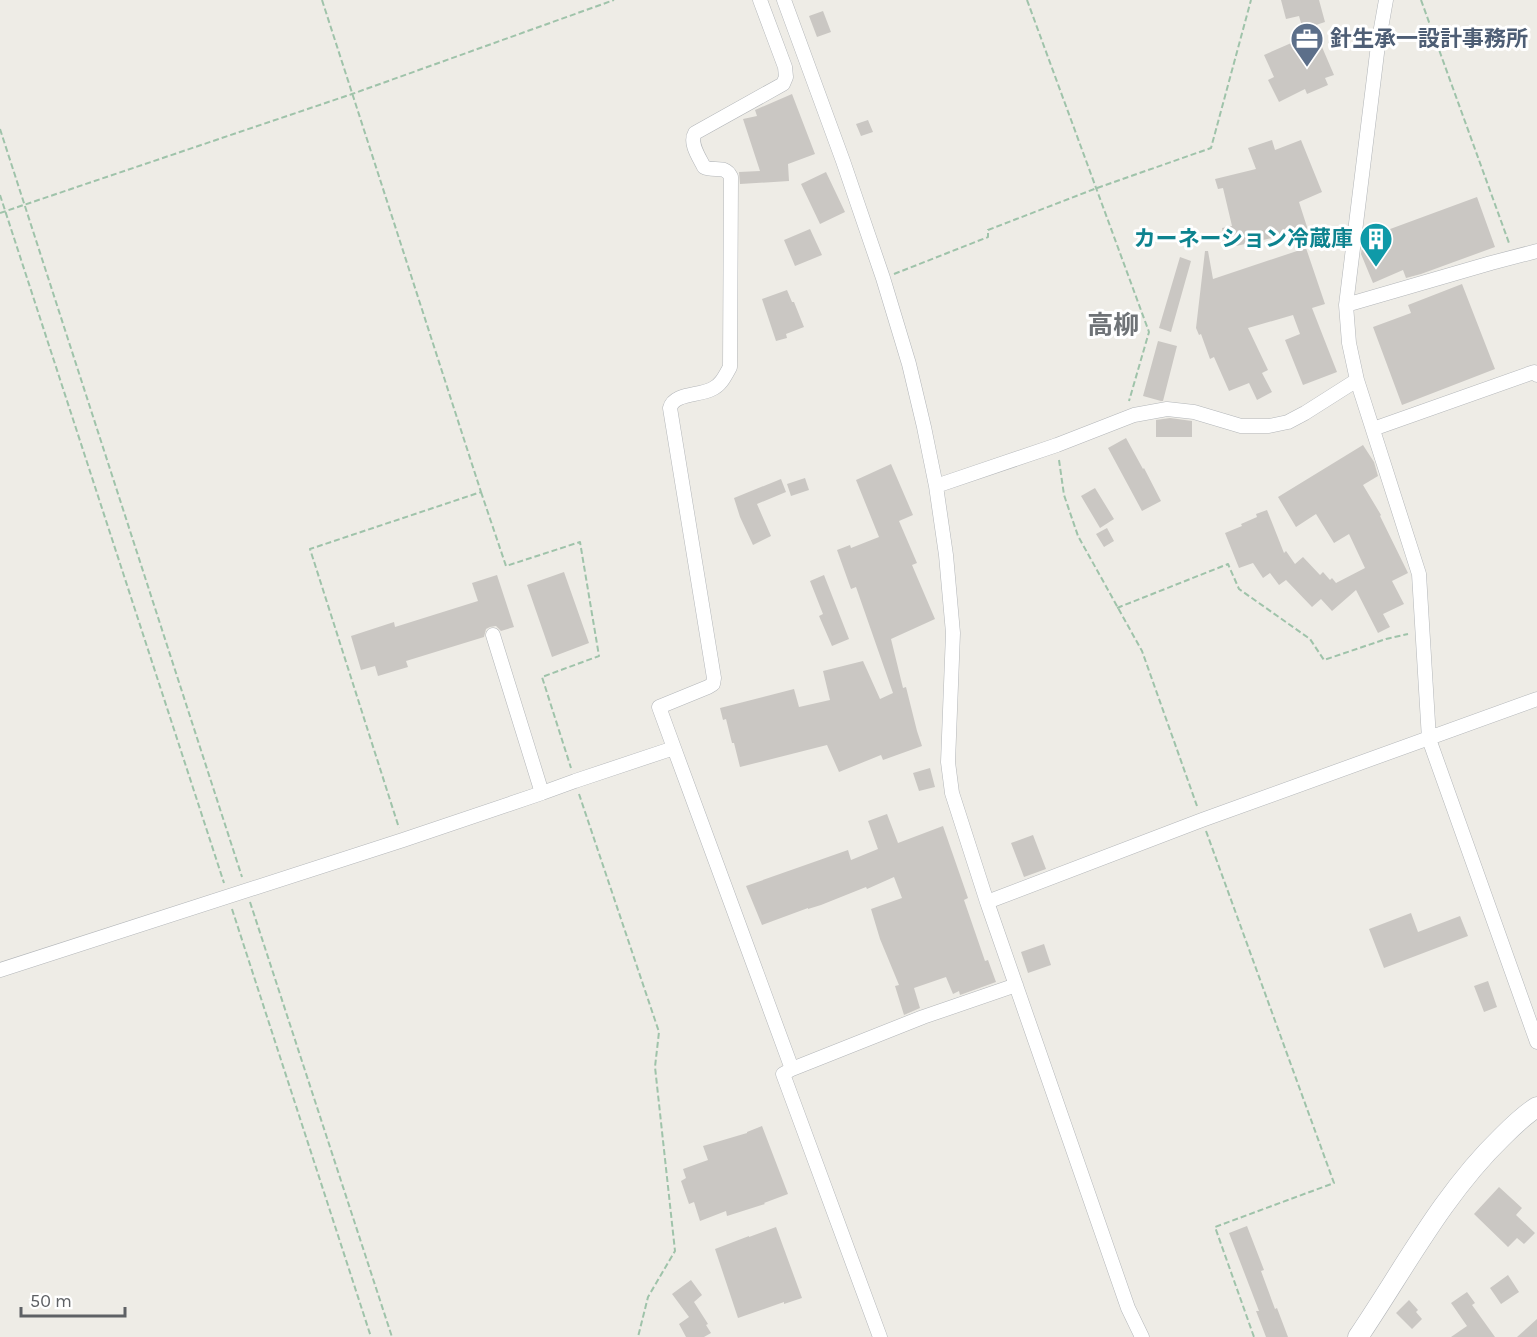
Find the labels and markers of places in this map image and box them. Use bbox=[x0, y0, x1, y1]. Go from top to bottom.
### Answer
office icon: 針生承一設計事務所 bbox=[1289, 21, 1325, 68]
place label: 針生承一設計事務所 bbox=[1330, 26, 1528, 52]
building icon: カーネーション冷蔵庫 bbox=[1358, 221, 1394, 268]
place label: カーネーション冷蔵庫 bbox=[1133, 226, 1353, 252]

